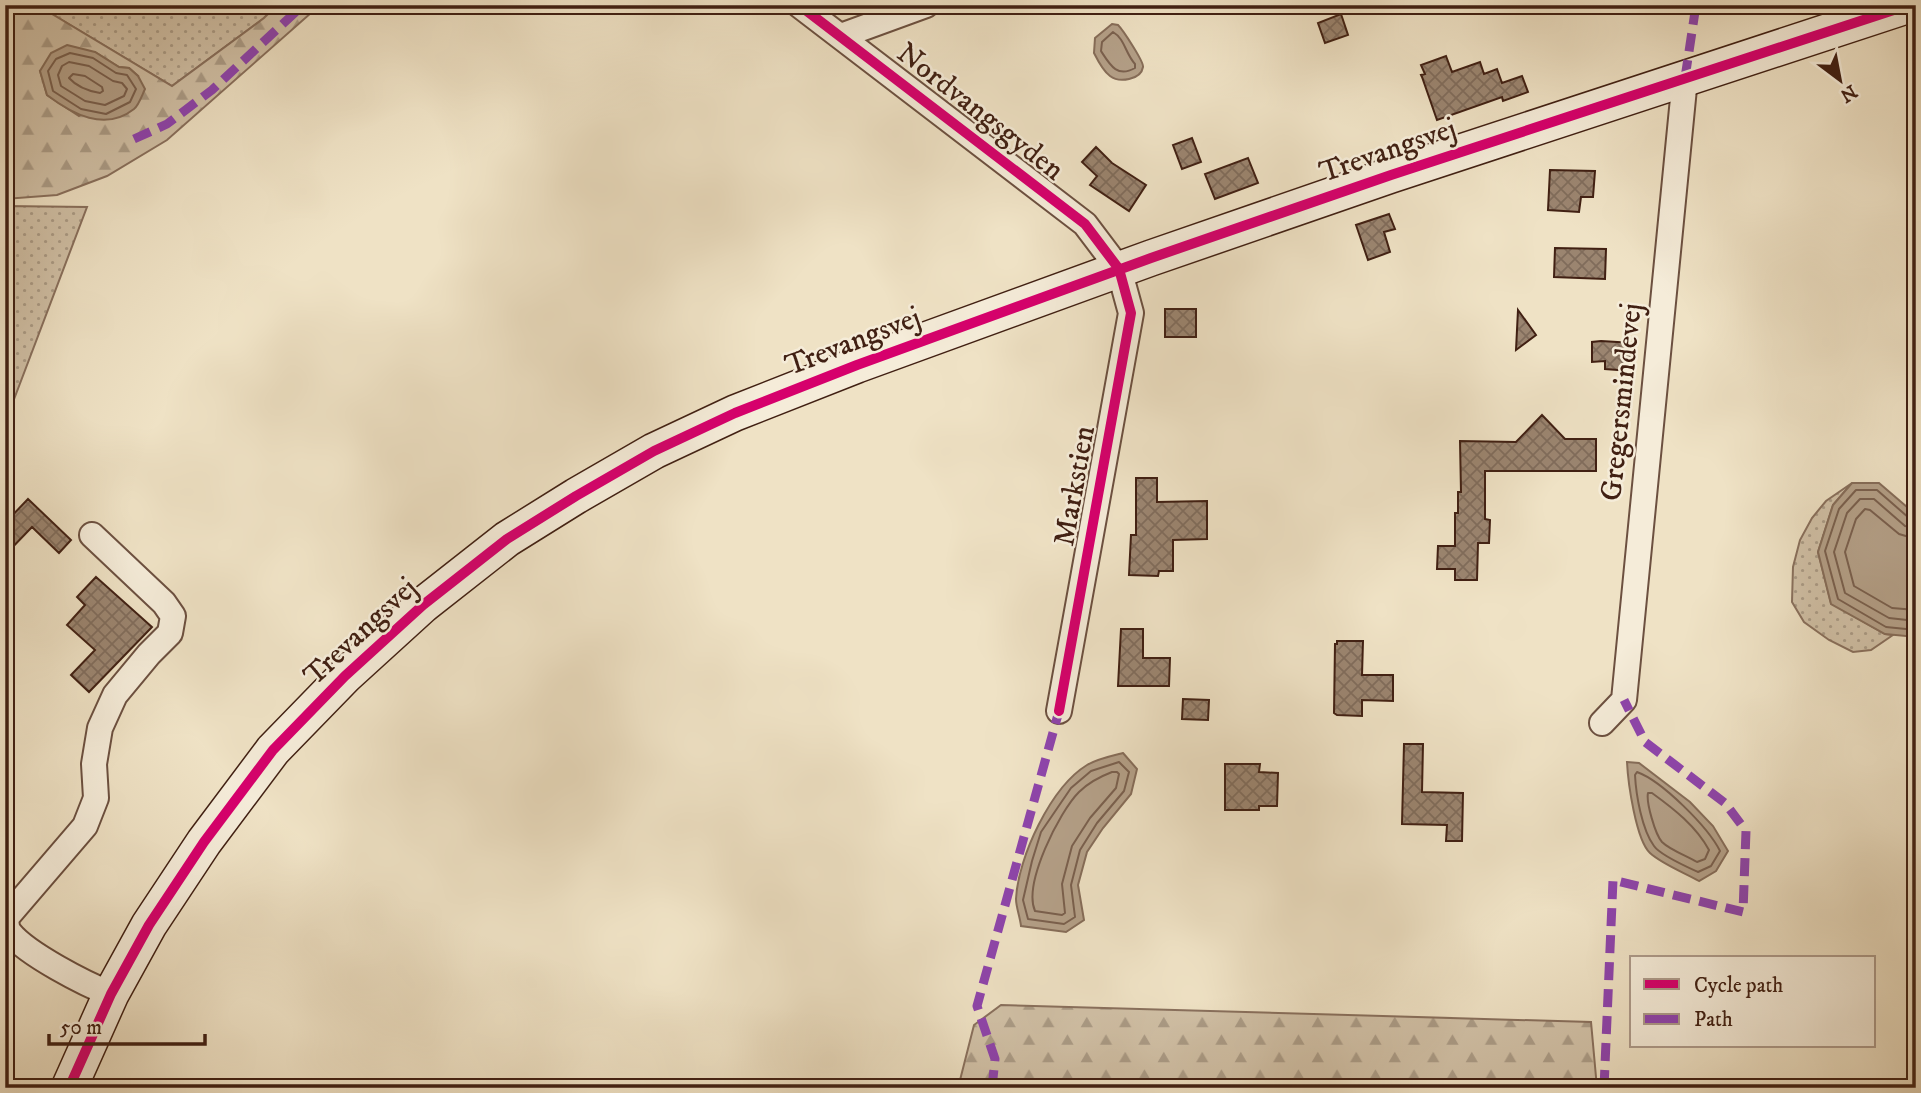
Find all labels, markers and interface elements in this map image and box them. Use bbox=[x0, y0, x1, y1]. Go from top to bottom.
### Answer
street label: Nordvangsgyden bbox=[889, 35, 1072, 189]
north arrow bbox=[1806, 46, 1876, 116]
text: N bbox=[1835, 79, 1861, 107]
street label: Trevangsvej bbox=[1315, 110, 1461, 192]
street label: Trevangsvej bbox=[780, 299, 926, 385]
street label: Gregersmindevej bbox=[1593, 301, 1651, 503]
street label: Markstien bbox=[1046, 423, 1104, 549]
street label: Trevangsvej bbox=[296, 570, 426, 694]
legend bbox=[1630, 956, 1876, 1048]
text: Cycle path bbox=[1694, 973, 1783, 999]
scale bar bbox=[49, 1002, 205, 1046]
text: Path bbox=[1694, 1007, 1733, 1033]
text: 50 m bbox=[60, 1015, 102, 1041]

